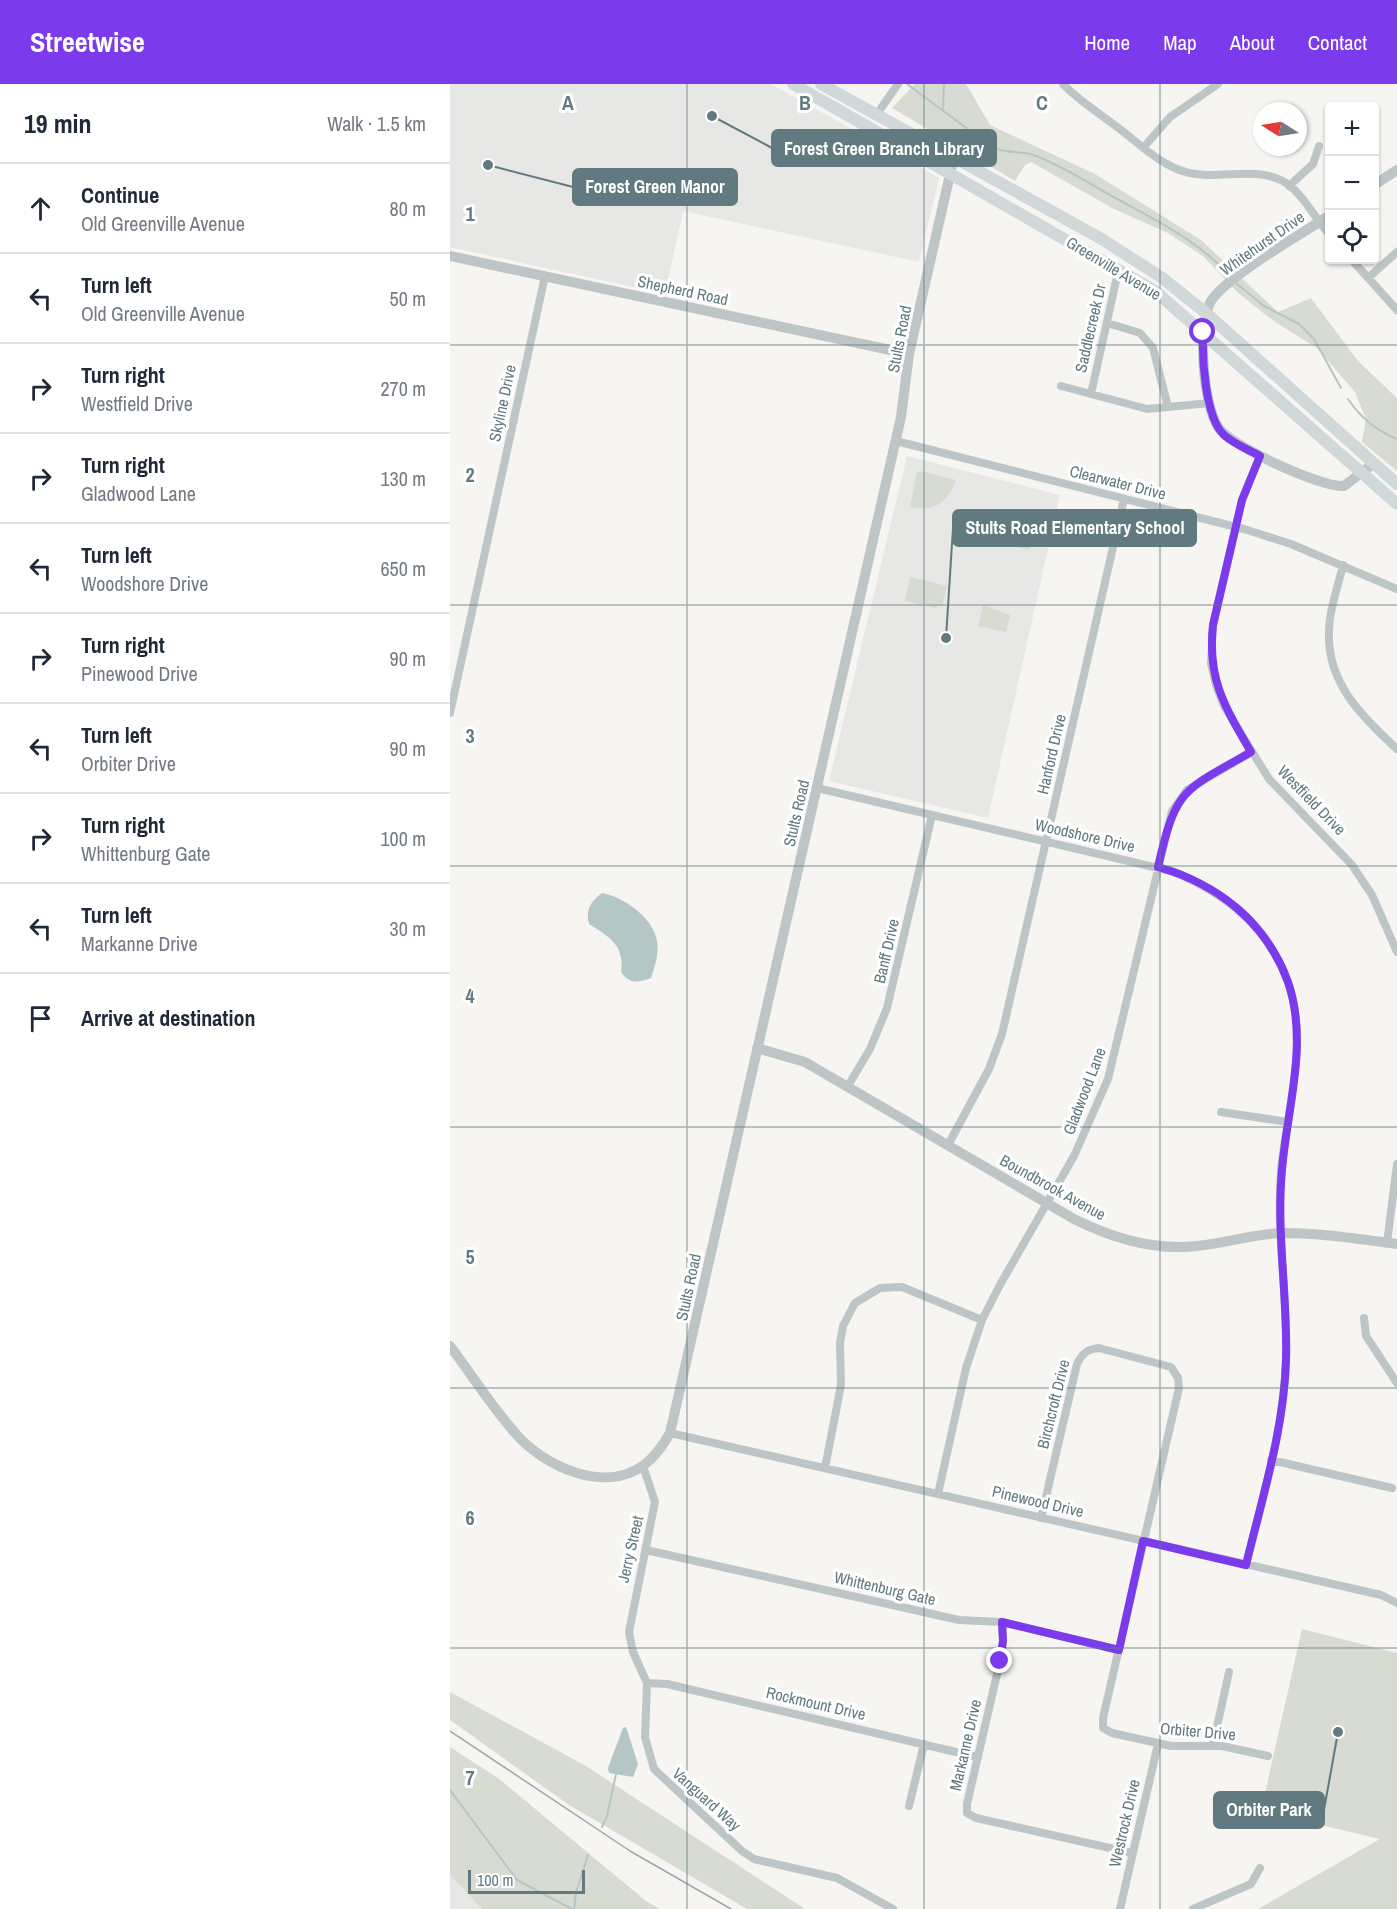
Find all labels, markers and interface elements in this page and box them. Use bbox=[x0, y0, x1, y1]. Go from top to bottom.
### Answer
text: Streetwise bbox=[30, 23, 145, 61]
text: Home bbox=[1084, 28, 1130, 57]
text: Map bbox=[1163, 28, 1197, 57]
text: About bbox=[1230, 28, 1275, 57]
text: Contact bbox=[1308, 28, 1367, 57]
text: A bbox=[562, 89, 574, 116]
text: B bbox=[799, 89, 811, 116]
text: C bbox=[1036, 89, 1048, 116]
north arrow bbox=[1253, 102, 1307, 156]
map controls bbox=[1325, 102, 1379, 264]
button: + bbox=[1325, 102, 1379, 156]
text: 19 min bbox=[24, 106, 92, 141]
text: Walk · 1.5 km bbox=[327, 110, 426, 137]
callout: Forest Green Branch Library bbox=[772, 130, 996, 166]
text: Forest Green Branch Library bbox=[784, 136, 985, 161]
button: − bbox=[1325, 156, 1379, 210]
callout: Forest Green Manor bbox=[573, 169, 737, 205]
text: Forest Green Manor bbox=[585, 174, 725, 199]
text: Continue bbox=[81, 180, 159, 210]
icon: ahead bbox=[24, 192, 57, 225]
text: 80 m bbox=[390, 195, 426, 222]
text: 1 bbox=[465, 200, 475, 227]
street label: Whitehurst Drive bbox=[1215, 206, 1309, 280]
text: Old Greenville Avenue bbox=[81, 210, 245, 237]
button: locate bbox=[1325, 210, 1379, 264]
street label: Greenville Avenue bbox=[1062, 231, 1166, 305]
text: Turn left bbox=[81, 270, 152, 300]
street label: Shepherd Road bbox=[636, 270, 730, 310]
street label: Saddlecreek Dr bbox=[1069, 281, 1111, 375]
icon: left bbox=[24, 282, 57, 315]
text: 50 m bbox=[390, 285, 426, 312]
text: Old Greenville Avenue bbox=[81, 300, 245, 327]
street label: Stults Road bbox=[882, 304, 916, 374]
route start bbox=[1189, 318, 1215, 344]
text: Turn right bbox=[81, 360, 165, 390]
street label: Skyline Drive bbox=[483, 363, 521, 443]
icon: right bbox=[24, 372, 57, 405]
text: 270 m bbox=[380, 375, 426, 402]
text: Westfield Drive bbox=[81, 390, 193, 417]
text: Turn right bbox=[81, 450, 165, 480]
street label: Clearwater Drive bbox=[1068, 459, 1168, 505]
text: 2 bbox=[465, 461, 475, 488]
icon: right bbox=[24, 462, 57, 495]
text: 130 m bbox=[380, 465, 426, 492]
text: Gladwood Lane bbox=[81, 480, 196, 507]
callout: Stults Road Elementary School bbox=[953, 510, 1196, 546]
text: Stults Road Elementary School bbox=[965, 515, 1185, 540]
text: Turn left bbox=[81, 540, 152, 570]
icon: left bbox=[24, 552, 57, 585]
text: 650 m bbox=[380, 555, 426, 582]
text: Woodshore Drive bbox=[81, 570, 208, 597]
text: Turn right bbox=[81, 630, 165, 660]
icon: right bbox=[24, 642, 57, 675]
text: 90 m bbox=[390, 645, 426, 672]
text: Pinewood Drive bbox=[81, 660, 198, 687]
street label: Hanford Drive bbox=[1031, 712, 1071, 796]
text: Turn left bbox=[81, 720, 152, 750]
text: 3 bbox=[465, 722, 475, 749]
icon: left bbox=[24, 732, 57, 765]
text: 90 m bbox=[390, 735, 426, 762]
text: Orbiter Drive bbox=[81, 750, 176, 777]
street label: Westfield Drive bbox=[1273, 760, 1351, 840]
street label: Stults Road bbox=[778, 777, 814, 849]
text: Turn right bbox=[81, 810, 165, 840]
street label: Woodshore Drive bbox=[1033, 813, 1137, 857]
icon: right bbox=[24, 822, 57, 855]
text: 100 m bbox=[380, 825, 426, 852]
text: Whittenburg Gate bbox=[81, 840, 210, 867]
text: Turn left bbox=[81, 900, 152, 930]
icon: left bbox=[24, 912, 57, 945]
text: 30 m bbox=[390, 915, 426, 942]
street label: Banff Drive bbox=[868, 917, 904, 985]
text: Markanne Drive bbox=[81, 930, 198, 957]
text: 4 bbox=[465, 982, 475, 1009]
icon: arrive bbox=[24, 1002, 57, 1035]
text: Arrive at destination bbox=[81, 1003, 255, 1033]
street label: Gladwood Lane bbox=[1057, 1044, 1111, 1138]
street label: Boundbrook Avenue bbox=[996, 1149, 1110, 1225]
text: 5 bbox=[465, 1243, 475, 1270]
street label: Stults Road bbox=[670, 1252, 706, 1322]
street label: Birchcroft Drive bbox=[1031, 1357, 1075, 1451]
street label: Pinewood Drive bbox=[990, 1480, 1086, 1522]
text: 6 bbox=[465, 1504, 475, 1531]
street label: Jerry Street bbox=[612, 1513, 648, 1585]
street label: Whittenburg Gate bbox=[832, 1566, 938, 1610]
route end bbox=[986, 1647, 1012, 1673]
street label: Rockmount Drive bbox=[764, 1681, 868, 1725]
street label: Markanne Drive bbox=[944, 1697, 986, 1793]
street label: Orbiter Drive bbox=[1159, 1717, 1237, 1745]
street label: Vanguard Way bbox=[668, 1762, 746, 1836]
text: 7 bbox=[465, 1764, 475, 1791]
street label: Westrock Drive bbox=[1103, 1777, 1145, 1869]
callout: Orbiter Park bbox=[1214, 1792, 1324, 1828]
text: Orbiter Park bbox=[1226, 1797, 1312, 1822]
scale bar bbox=[468, 1867, 585, 1894]
text: 100 m bbox=[477, 1869, 513, 1891]

